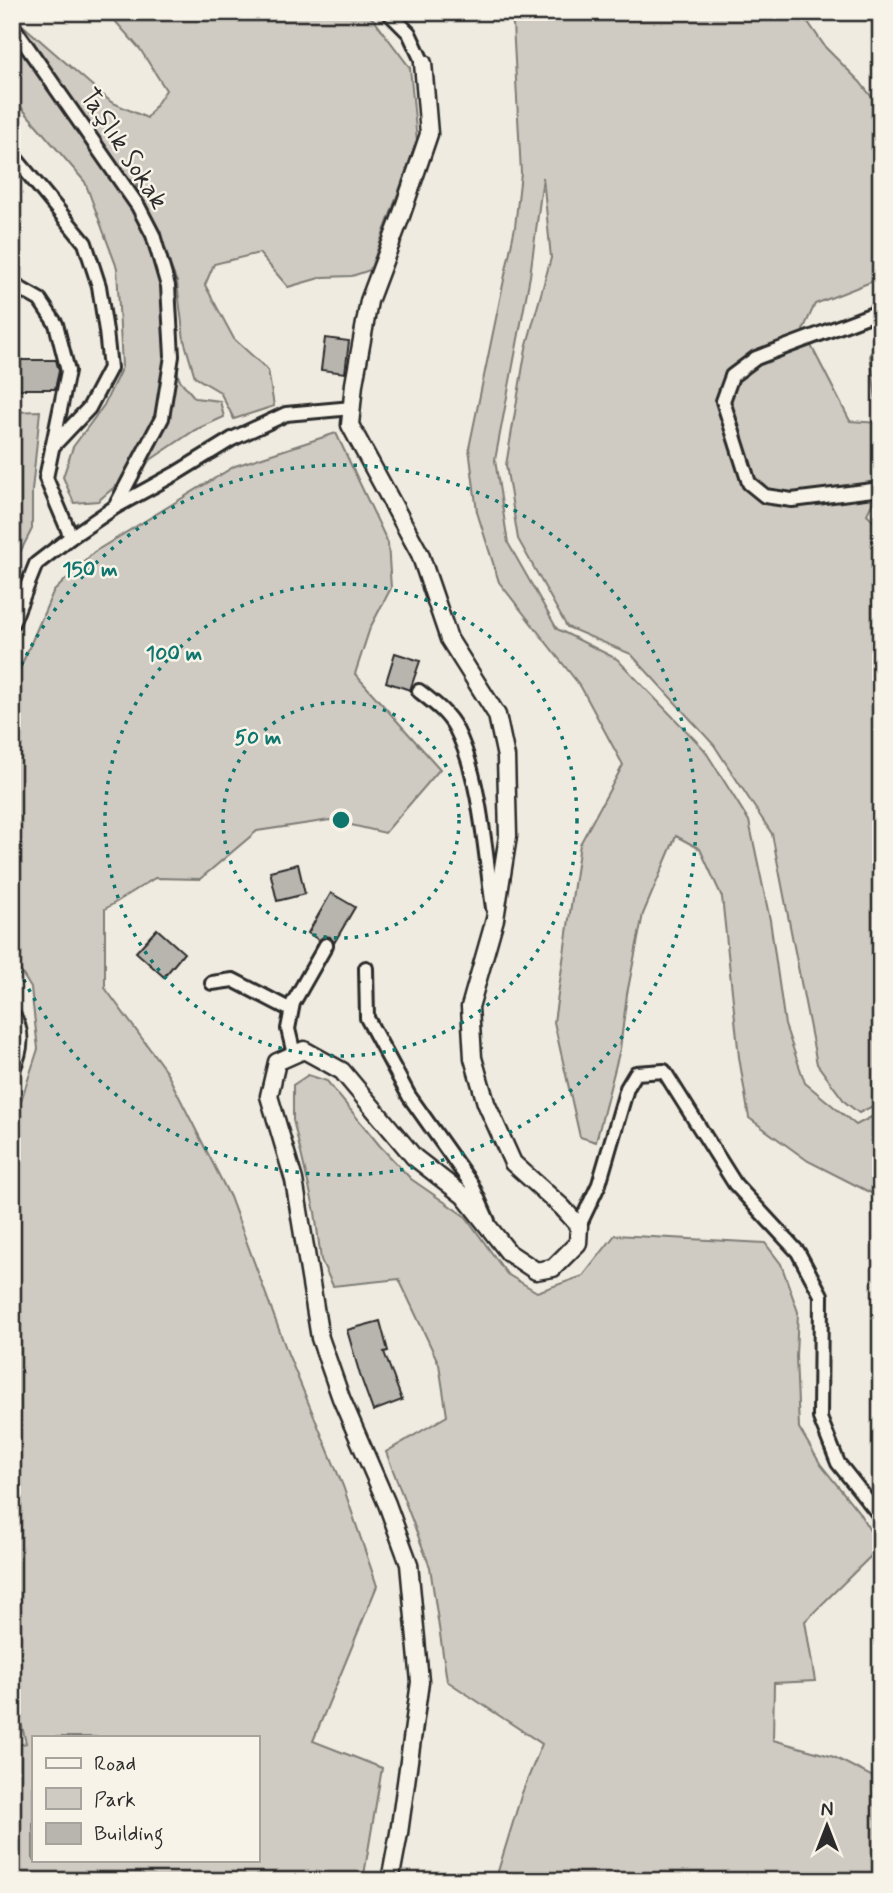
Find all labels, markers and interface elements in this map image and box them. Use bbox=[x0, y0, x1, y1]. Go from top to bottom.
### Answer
street label: Taşlık Sokak bbox=[71, 82, 175, 216]
text: 150 m bbox=[62, 556, 118, 584]
text: 100 m bbox=[146, 640, 202, 668]
text: 50 m bbox=[235, 724, 282, 752]
centre of rings bbox=[329, 808, 353, 832]
legend bbox=[32, 1736, 259, 1862]
text: Road bbox=[94, 1750, 136, 1778]
text: Park bbox=[94, 1786, 136, 1814]
north arrow bbox=[792, 1792, 862, 1862]
text: N bbox=[821, 1798, 833, 1823]
text: Building bbox=[94, 1820, 164, 1850]

